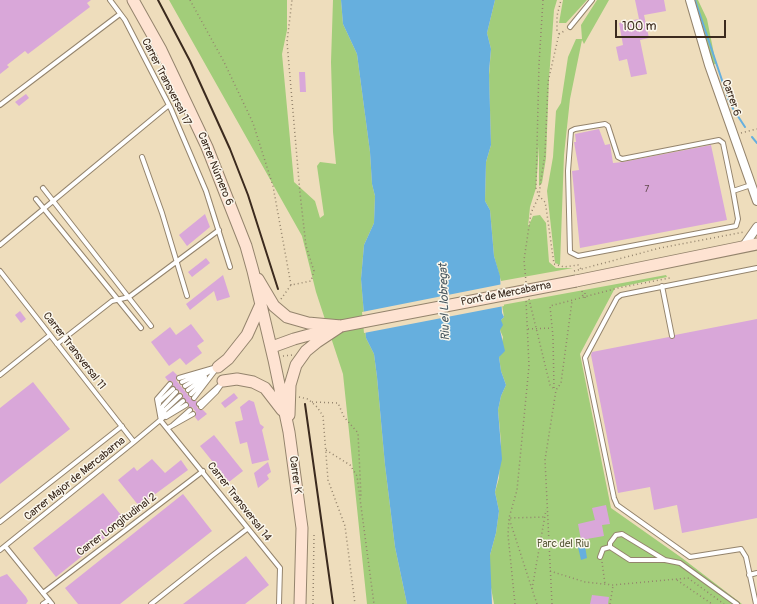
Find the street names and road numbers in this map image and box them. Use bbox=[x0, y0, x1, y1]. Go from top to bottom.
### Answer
street label: Carrer Transversal 17 bbox=[138, 36, 194, 128]
street label: Carrer 6 bbox=[719, 78, 743, 118]
street label: Carrer Número 6 bbox=[194, 130, 236, 208]
street label: Pont de Mercabarna bbox=[460, 279, 552, 309]
street label: Carrer Transversal 11 bbox=[40, 310, 108, 392]
street label: Carrer Major de Mercabarna bbox=[22, 434, 128, 524]
street label: Carrer K bbox=[286, 455, 304, 495]
street label: Carrer Transversal 14 bbox=[204, 460, 274, 544]
street label: Carrer Longitudinal 2 bbox=[74, 491, 160, 559]

